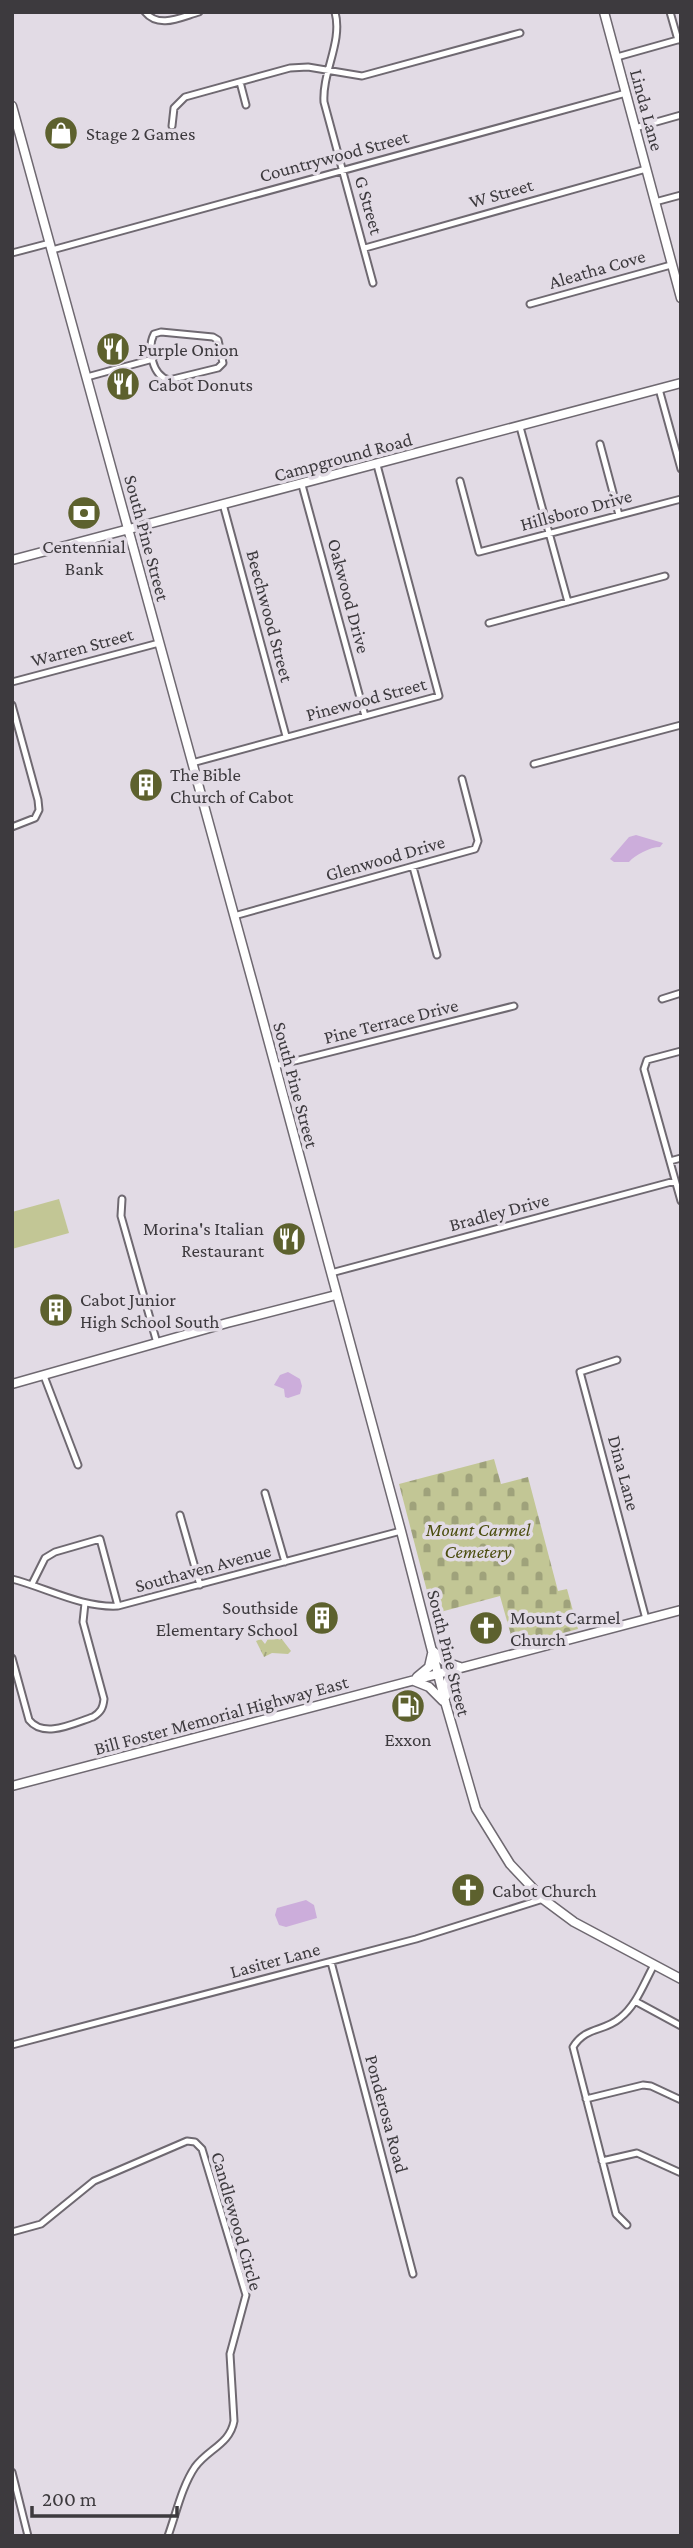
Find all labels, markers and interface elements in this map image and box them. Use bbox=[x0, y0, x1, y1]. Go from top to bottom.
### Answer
street label: Linda Lane bbox=[626, 67, 668, 153]
shop icon: Stage 2 Games bbox=[42, 114, 80, 152]
place label: Stage 2 Games bbox=[86, 123, 195, 144]
street label: Countrywood Street bbox=[257, 126, 412, 186]
street label: G Street bbox=[351, 173, 388, 237]
street label: W Street bbox=[467, 174, 536, 212]
street label: Aleatha Cove bbox=[546, 245, 648, 293]
restaurant icon: Purple Onion bbox=[94, 330, 132, 368]
place label: Purple Onion bbox=[138, 339, 239, 360]
restaurant icon: Cabot Donuts bbox=[104, 365, 142, 403]
place label: Cabot Donuts bbox=[148, 374, 253, 395]
street label: Campground Road bbox=[271, 428, 415, 486]
street label: South Pine Street bbox=[120, 473, 174, 604]
street label: Hillsboro Drive bbox=[518, 485, 634, 535]
bank icon: Centennial Bank bbox=[65, 494, 103, 532]
place label: Centennial Bank bbox=[42, 536, 126, 579]
street label: Oakwood Drive bbox=[324, 536, 374, 656]
street label: Beechwood Street bbox=[242, 548, 298, 685]
street label: Warren Street bbox=[29, 623, 136, 671]
street label: Pinewood Street bbox=[304, 673, 429, 725]
place label: The Bible Church of Cabot bbox=[170, 764, 294, 807]
building icon: The Bible Church of Cabot bbox=[127, 766, 165, 804]
street label: Glenwood Drive bbox=[323, 831, 447, 885]
street label: Pine Terrace Drive bbox=[322, 994, 460, 1048]
street label: South Pine Street bbox=[269, 1020, 323, 1151]
street label: Bradley Drive bbox=[447, 1189, 551, 1235]
place label: Morina's Italian Restaurant bbox=[143, 1218, 265, 1261]
restaurant icon: Morina's Italian Restaurant bbox=[270, 1220, 308, 1258]
place label: Cabot Junior High School South bbox=[80, 1289, 220, 1332]
building icon: Cabot Junior High School South bbox=[37, 1291, 75, 1329]
street label: Dina Lane bbox=[604, 1433, 644, 1513]
park label: Mount Carmel Cemetery bbox=[425, 1519, 531, 1562]
street label: Southaven Avenue bbox=[133, 1540, 273, 1596]
street label: South Pine Street bbox=[423, 1588, 475, 1719]
place label: Southside Elementary School bbox=[156, 1597, 298, 1640]
building icon: Southside Elementary School bbox=[303, 1599, 341, 1637]
place label: Mount Carmel Church bbox=[510, 1607, 621, 1650]
church icon: Mount Carmel Church bbox=[467, 1609, 505, 1647]
street label: Bill Foster Memorial Highway East bbox=[92, 1671, 351, 1759]
fuel station icon: Exxon bbox=[389, 1687, 427, 1725]
place label: Exxon bbox=[384, 1729, 432, 1750]
church icon: Cabot Church bbox=[449, 1871, 487, 1909]
place label: Cabot Church bbox=[492, 1880, 597, 1901]
street label: Lasiter Lane bbox=[228, 1938, 322, 1982]
street label: Ponderosa Road bbox=[361, 2053, 413, 2175]
street label: Candlewood Circle bbox=[207, 2149, 267, 2293]
scale bar bbox=[32, 2474, 177, 2518]
text: 200 m bbox=[42, 2487, 97, 2511]

